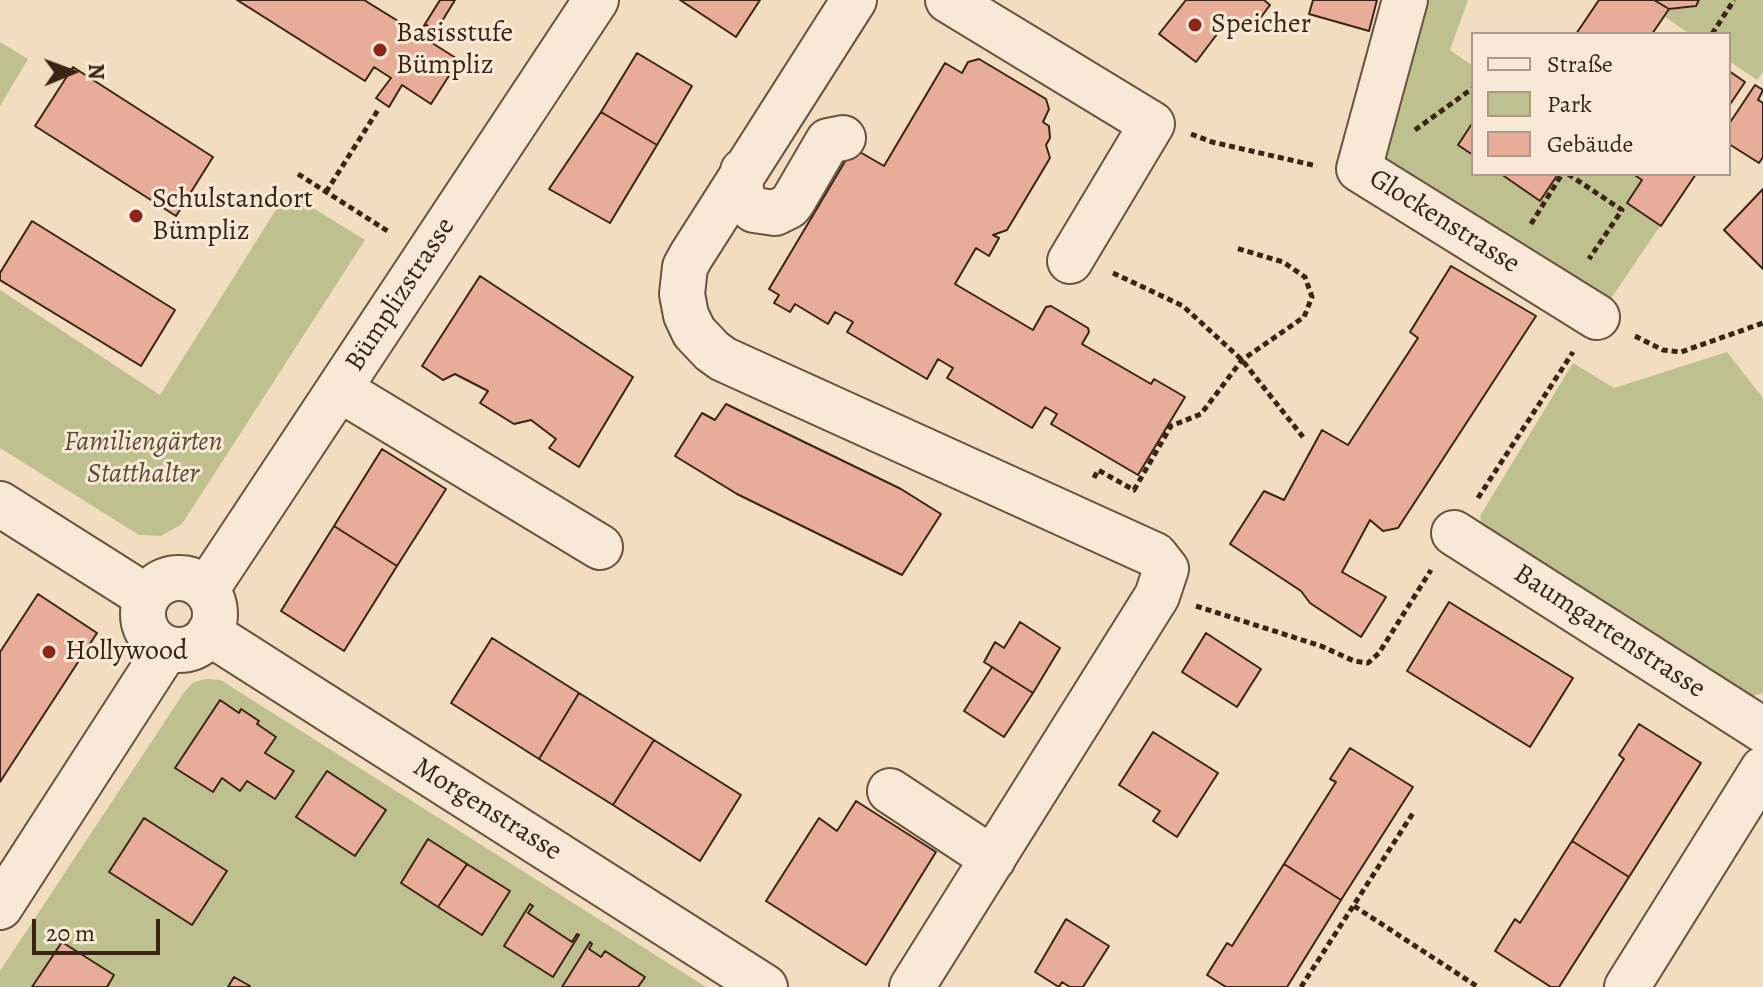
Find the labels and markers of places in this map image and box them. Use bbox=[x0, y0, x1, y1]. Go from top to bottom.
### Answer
place label: Speicher bbox=[1211, 8, 1311, 42]
marker: Speicher bbox=[1186, 16, 1204, 34]
place label: Basisstufe Bümpliz bbox=[396, 17, 513, 83]
marker: Basisstufe Bümpliz bbox=[371, 41, 389, 59]
place label: Schulstandort Bümpliz bbox=[152, 183, 313, 249]
marker: Schulstandort Bümpliz bbox=[127, 207, 145, 225]
place label: Hollywood bbox=[65, 635, 188, 669]
marker: Hollywood bbox=[40, 643, 58, 661]

